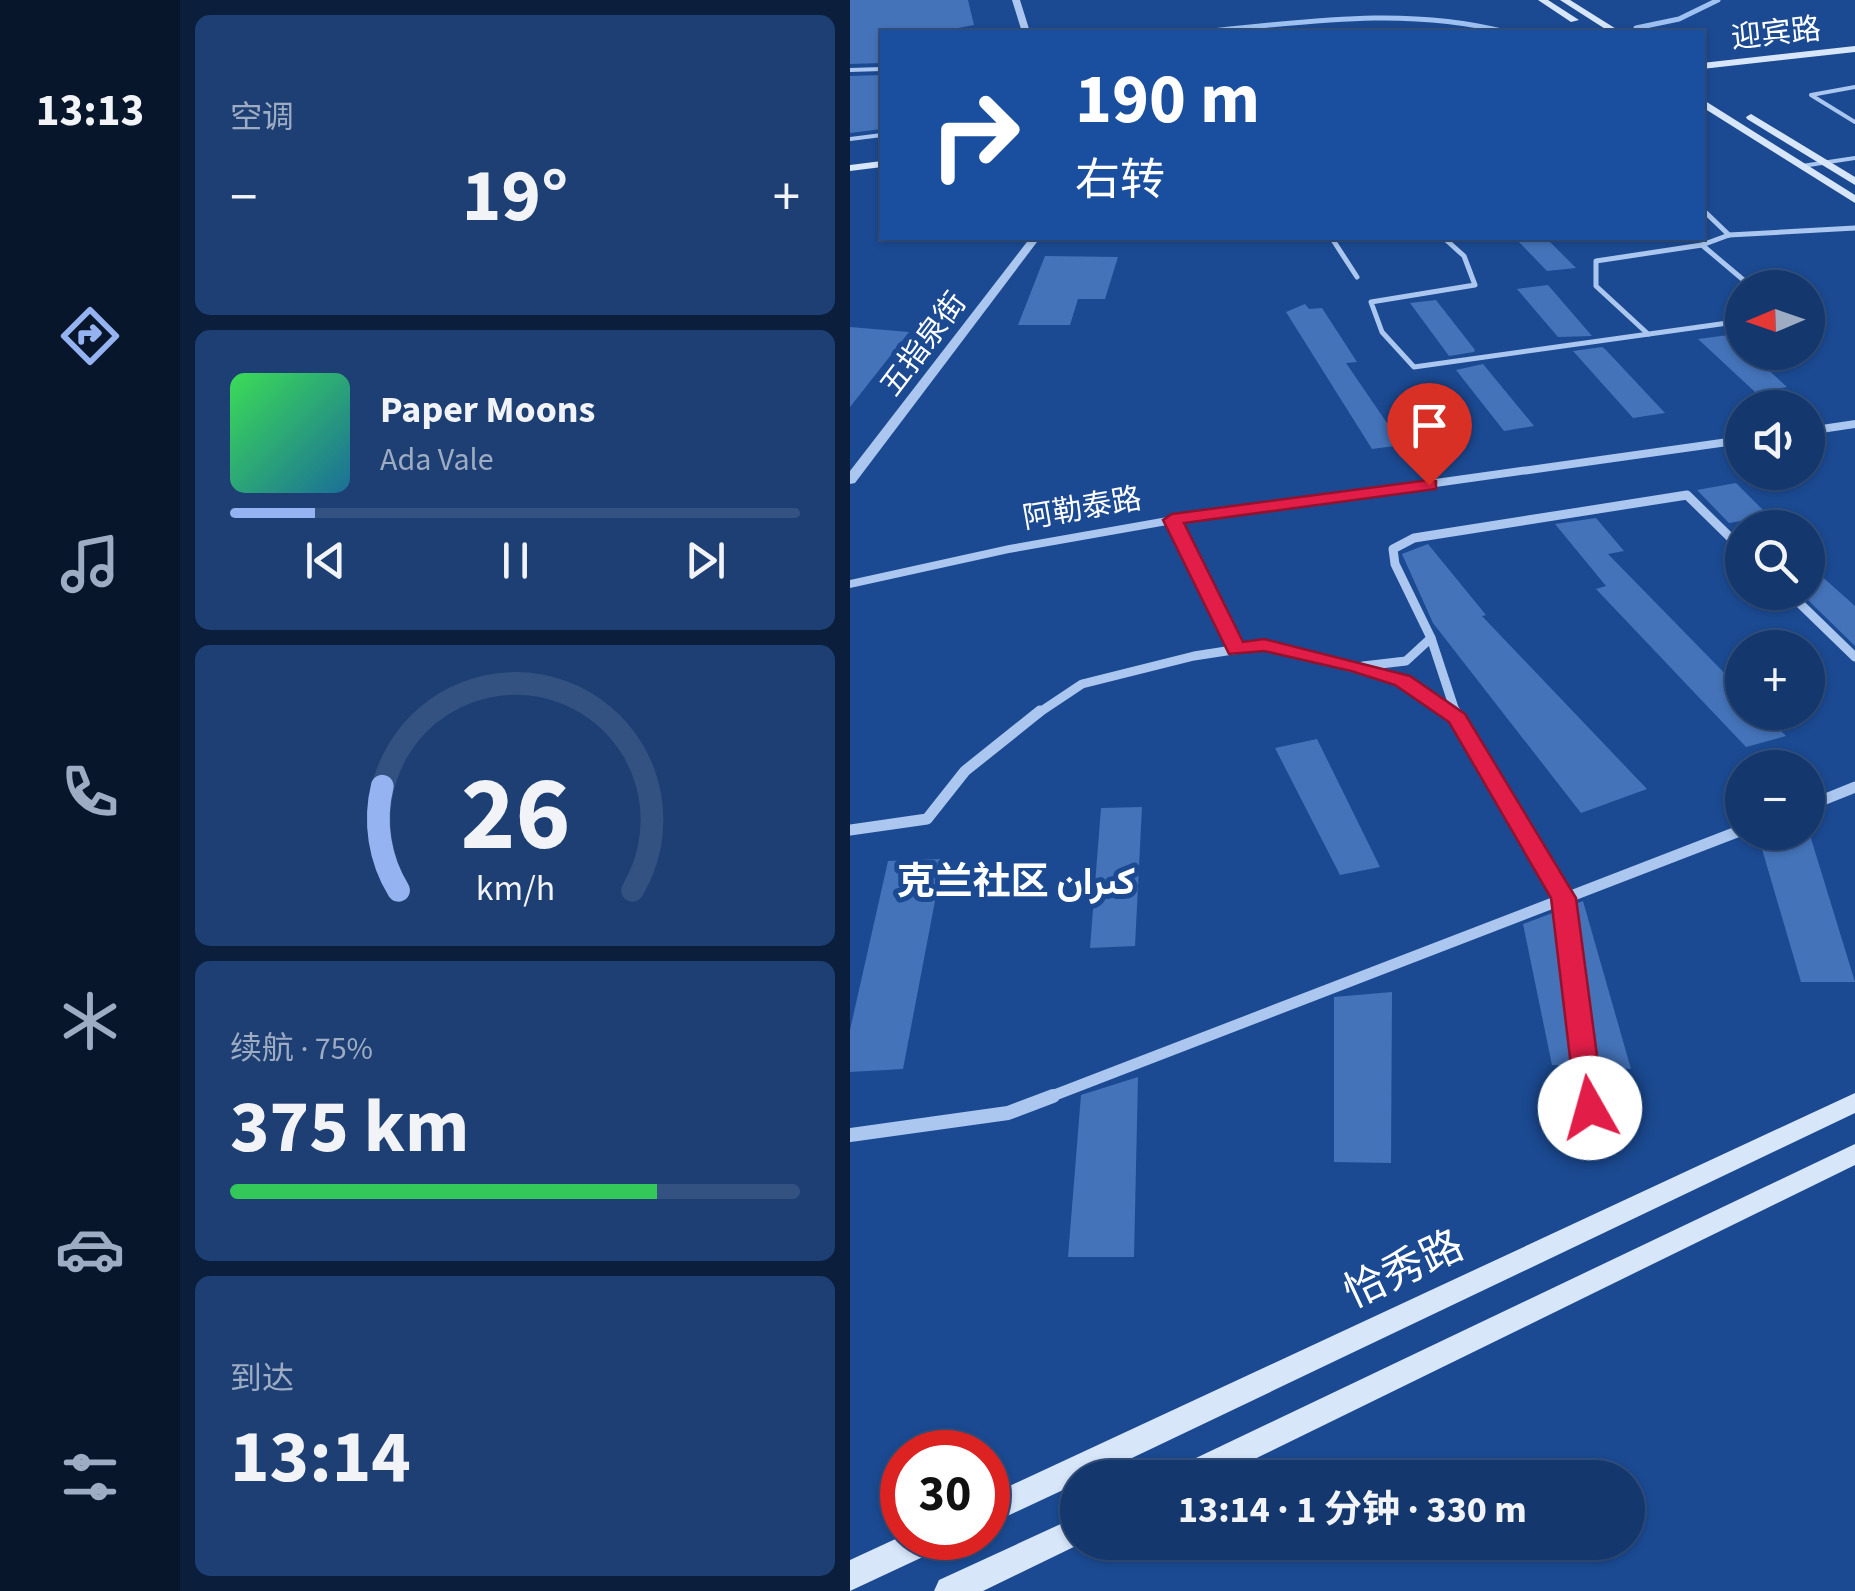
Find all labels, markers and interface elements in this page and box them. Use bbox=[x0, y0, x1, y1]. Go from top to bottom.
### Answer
street label: 迎宾路 bbox=[1729, 7, 1823, 60]
text: 190 m bbox=[1075, 50, 1260, 150]
icon: right bbox=[910, 70, 1040, 200]
text: 13:13 bbox=[36, 79, 144, 143]
text: 空调 bbox=[230, 95, 294, 141]
text: 19° bbox=[462, 143, 568, 250]
text: 右转 bbox=[1075, 149, 1165, 213]
text: − bbox=[230, 159, 257, 237]
text: + bbox=[773, 159, 800, 237]
north arrow bbox=[1725, 270, 1825, 370]
map controls bbox=[1725, 270, 1825, 850]
street label: 五指泉街 bbox=[870, 283, 977, 405]
icon: directions bbox=[55, 301, 125, 371]
text: Paper Moons bbox=[380, 383, 595, 437]
pin bbox=[1387, 383, 1472, 486]
button: sound bbox=[1725, 390, 1825, 490]
icon: arrive bbox=[1402, 398, 1457, 453]
text: Ada Vale bbox=[380, 437, 494, 483]
street label: 阿勒泰路 bbox=[1019, 477, 1145, 540]
button: search bbox=[1725, 510, 1825, 610]
icon: music bbox=[55, 529, 125, 599]
icon: previous bbox=[298, 533, 353, 588]
icon: pause bbox=[488, 533, 543, 588]
icon: next bbox=[678, 533, 733, 588]
button: + bbox=[1725, 630, 1825, 730]
text: 26 bbox=[460, 742, 570, 890]
button: − bbox=[1725, 750, 1825, 850]
icon: phone bbox=[55, 757, 125, 827]
district label: 克兰社区 كىران bbox=[897, 855, 1135, 909]
text: km/h bbox=[475, 863, 555, 914]
icon: climate bbox=[55, 986, 125, 1056]
text: 续航 · 75% bbox=[230, 1026, 373, 1072]
position arrow bbox=[1538, 1056, 1642, 1160]
text: 375 km bbox=[230, 1074, 469, 1181]
icon: car bbox=[55, 1214, 125, 1284]
street label: 恰秀路 bbox=[1334, 1216, 1474, 1324]
text: 到达 bbox=[230, 1356, 294, 1402]
text: 13:14 bbox=[230, 1404, 411, 1511]
speed limit sign: 30 bbox=[880, 1430, 1010, 1560]
icon: filters bbox=[55, 1442, 125, 1512]
text: 13:14 · 1 分钟 · 330 m bbox=[1178, 1483, 1527, 1537]

